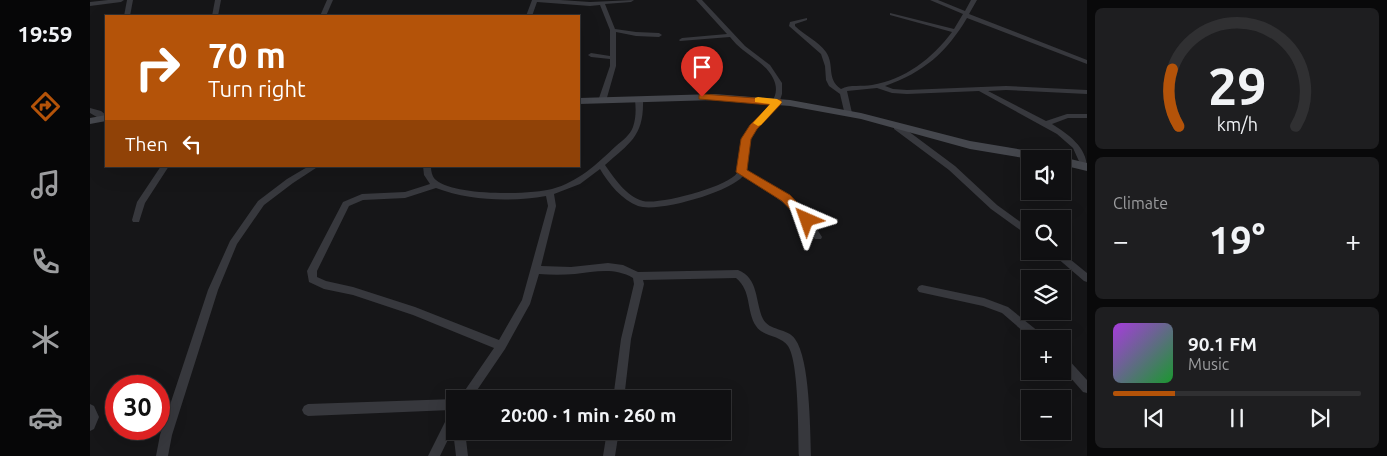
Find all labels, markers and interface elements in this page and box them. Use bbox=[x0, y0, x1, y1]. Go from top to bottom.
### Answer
text: 19:59 bbox=[17, 21, 73, 46]
icon: right bbox=[125, 35, 190, 100]
text: 70 m bbox=[208, 35, 286, 75]
pin bbox=[681, 46, 723, 97]
icon: arrive bbox=[688, 53, 716, 81]
text: 29 bbox=[1208, 57, 1266, 115]
text: Turn right bbox=[208, 76, 306, 101]
icon: directions bbox=[28, 89, 63, 124]
text: km/h bbox=[1216, 114, 1258, 134]
icon: left bbox=[178, 130, 206, 158]
text: Then bbox=[125, 133, 168, 155]
map controls bbox=[1021, 150, 1071, 440]
button: sound bbox=[1021, 150, 1071, 200]
icon: music bbox=[28, 167, 63, 202]
position arrow bbox=[780, 193, 832, 245]
text: Climate bbox=[1113, 194, 1168, 212]
button: search bbox=[1021, 210, 1071, 260]
text: 19° bbox=[1209, 219, 1265, 261]
text: − bbox=[1113, 225, 1129, 256]
text: + bbox=[1345, 225, 1361, 256]
icon: phone bbox=[28, 244, 63, 279]
button: layers bbox=[1021, 270, 1071, 320]
icon: climate bbox=[28, 322, 63, 357]
button: + bbox=[1021, 330, 1071, 380]
text: 90.1 FM bbox=[1188, 333, 1257, 355]
text: Music bbox=[1188, 355, 1229, 373]
speed limit sign: 30 bbox=[105, 375, 170, 440]
button: − bbox=[1021, 390, 1071, 440]
icon: car bbox=[28, 400, 63, 435]
text: 20:00 · 1 min · 260 m bbox=[501, 404, 676, 426]
icon: previous bbox=[1140, 404, 1168, 432]
icon: pause bbox=[1223, 404, 1251, 432]
icon: next bbox=[1306, 404, 1334, 432]

